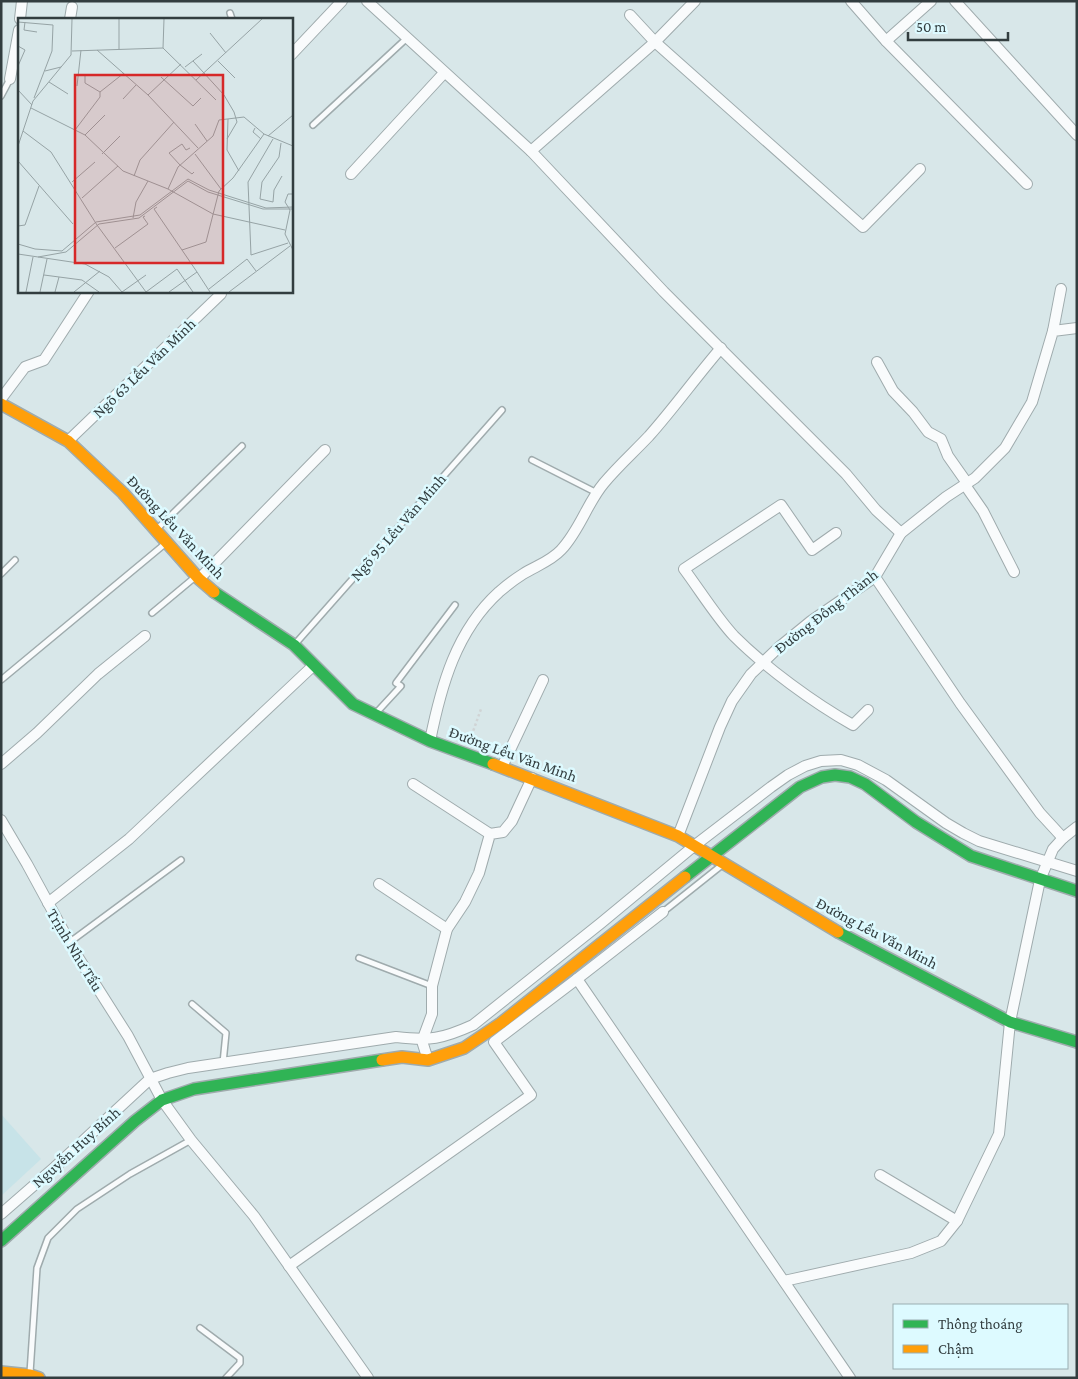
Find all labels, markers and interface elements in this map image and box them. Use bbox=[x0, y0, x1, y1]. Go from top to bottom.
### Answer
scale bar bbox=[908, 10, 1008, 42]
inset map bbox=[18, 18, 292, 292]
text: 50 m bbox=[916, 19, 946, 35]
street label: Ngõ 63 Lều Văn Minh bbox=[89, 314, 200, 422]
street label: Ngõ 95 Lều Văn Minh bbox=[347, 470, 450, 585]
street label: Đường Lều Văn Minh bbox=[123, 472, 229, 583]
street label: Đường Đông Thành bbox=[771, 565, 882, 657]
street label: Đường Lều Văn Minh bbox=[446, 723, 580, 786]
street label: Đường Lều Văn Minh bbox=[813, 894, 941, 973]
street label: Trịnh Như Tấu bbox=[43, 906, 107, 995]
street label: Nguyễn Huy Bính bbox=[29, 1103, 124, 1191]
legend bbox=[893, 1304, 1068, 1369]
text: Thông thoáng bbox=[938, 1316, 1023, 1333]
text: Chậm bbox=[938, 1341, 974, 1358]

